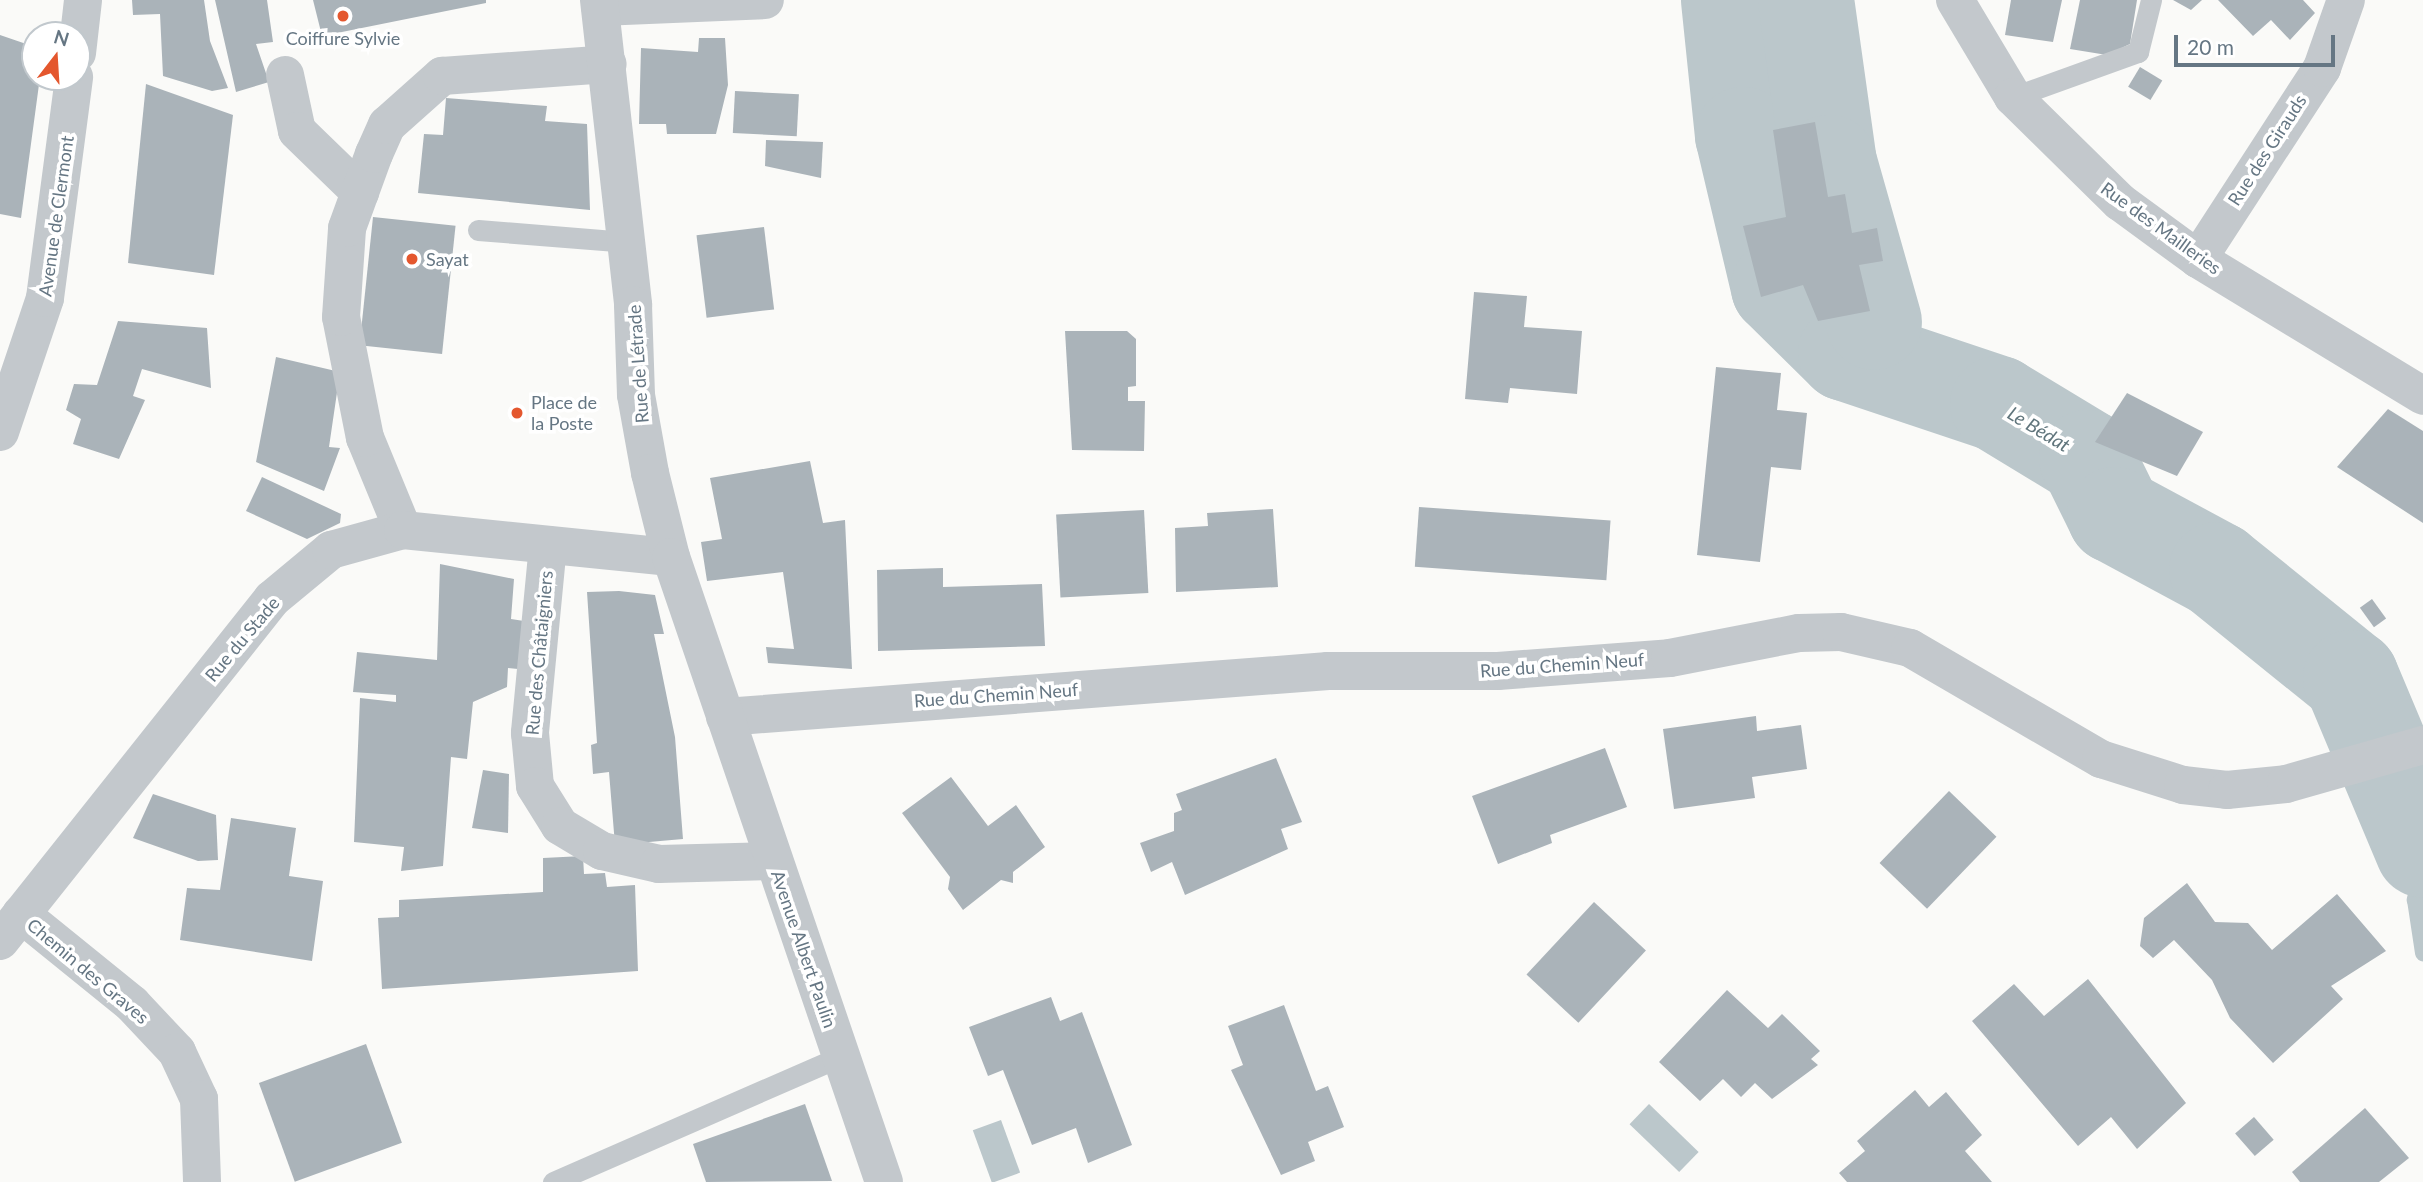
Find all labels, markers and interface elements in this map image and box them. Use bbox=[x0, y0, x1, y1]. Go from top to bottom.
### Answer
marker: Coiffure Sylvie bbox=[335, 8, 351, 24]
north arrow bbox=[21, 21, 91, 91]
scale bar bbox=[2178, 21, 2339, 65]
text: N bbox=[51, 24, 72, 50]
place label: Coiffure Sylvie bbox=[286, 27, 400, 49]
text: 20 m bbox=[2187, 34, 2234, 59]
street label: Rue des Girauds bbox=[2223, 91, 2311, 209]
street label: Avenue de Clermont bbox=[34, 134, 78, 298]
street label: Rue des Mailleries bbox=[2097, 177, 2225, 279]
place label: Sayat bbox=[426, 248, 469, 270]
marker: Sayat bbox=[404, 251, 420, 267]
street label: Rue de Létrade bbox=[623, 304, 653, 424]
place label: Place de la Poste bbox=[531, 392, 597, 434]
water label: Le Bédat bbox=[2004, 402, 2074, 456]
marker: Place de la Poste bbox=[509, 405, 525, 421]
street label: Rue des Châtaigniers bbox=[521, 570, 557, 736]
street label: Rue du Stade bbox=[200, 592, 284, 686]
street label: Rue du Chemin Neuf bbox=[1479, 648, 1645, 682]
street label: Rue du Chemin Neuf bbox=[913, 678, 1079, 712]
street label: Avenue Albert Paulin bbox=[767, 867, 841, 1031]
street label: Chemin des Graves bbox=[23, 914, 153, 1028]

